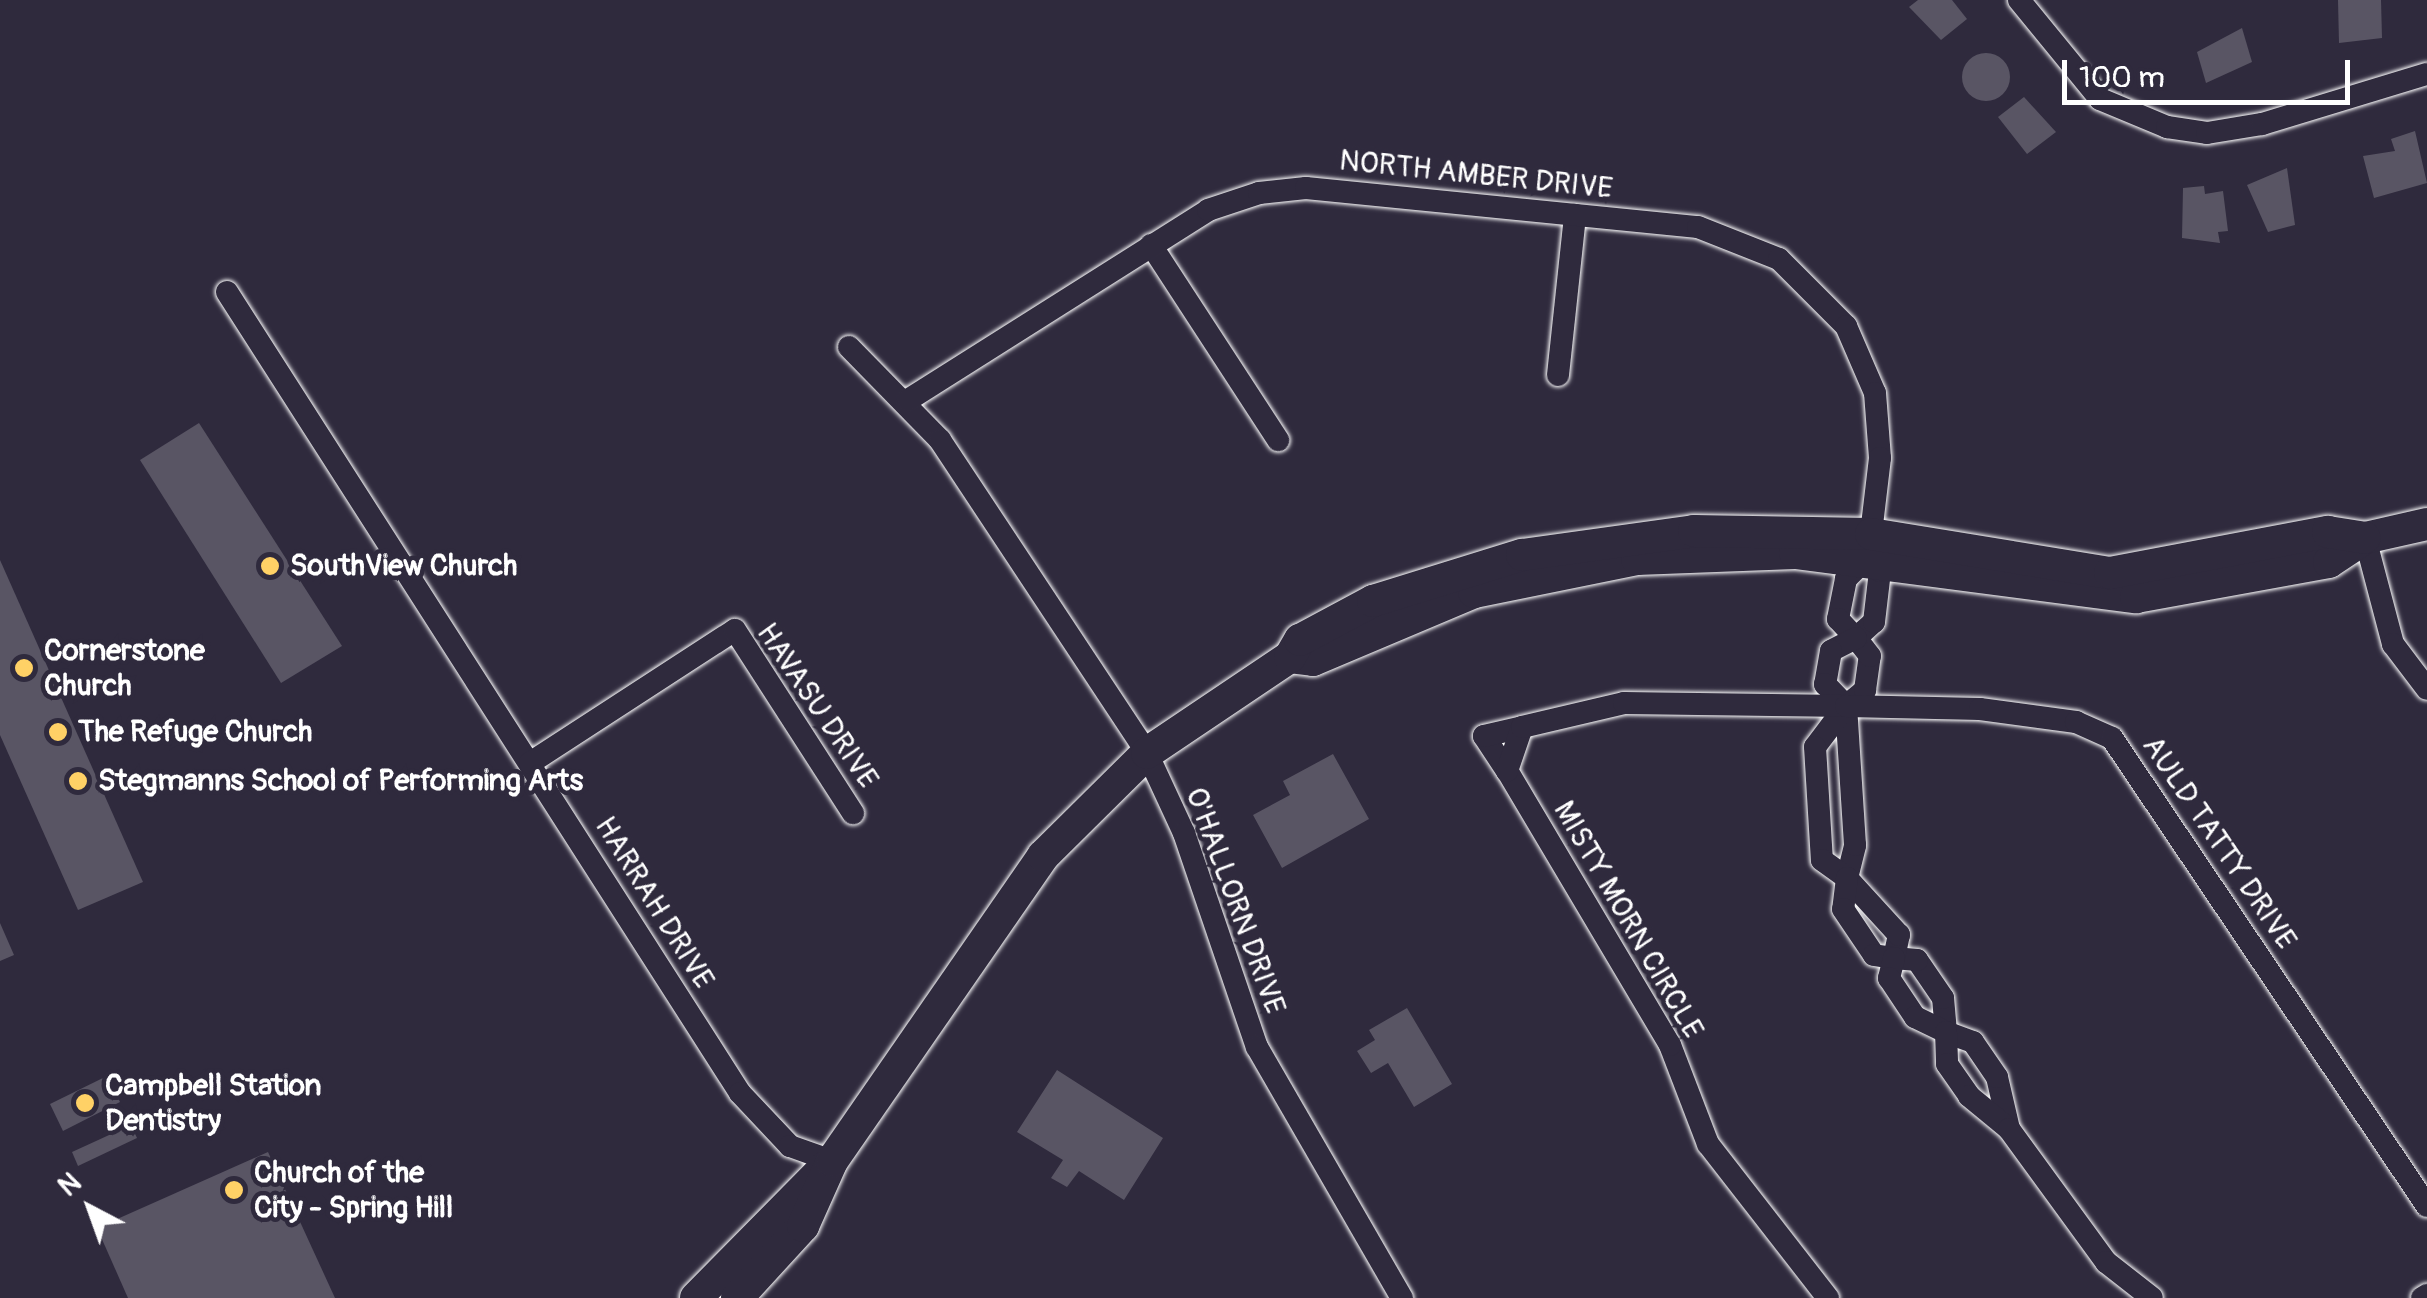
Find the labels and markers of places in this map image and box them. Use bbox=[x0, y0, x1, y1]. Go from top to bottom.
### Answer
place label: SouthView Church bbox=[290, 548, 517, 584]
marker: SouthView Church bbox=[259, 555, 281, 577]
place label: Cornerstone Church bbox=[44, 633, 205, 704]
marker: Cornerstone Church bbox=[13, 657, 35, 679]
place label: The Refuge Church bbox=[78, 714, 312, 750]
marker: The Refuge Church bbox=[47, 721, 69, 743]
place label: Stegmanns School of Performing Arts bbox=[98, 763, 583, 799]
marker: Stegmanns School of Performing Arts bbox=[67, 770, 89, 792]
place label: Campbell Station Dentistry bbox=[105, 1068, 321, 1138]
marker: Campbell Station Dentistry bbox=[74, 1092, 96, 1114]
place label: Church of the City - Spring Hill bbox=[254, 1155, 453, 1226]
marker: Church of the City - Spring Hill bbox=[223, 1179, 245, 1201]

